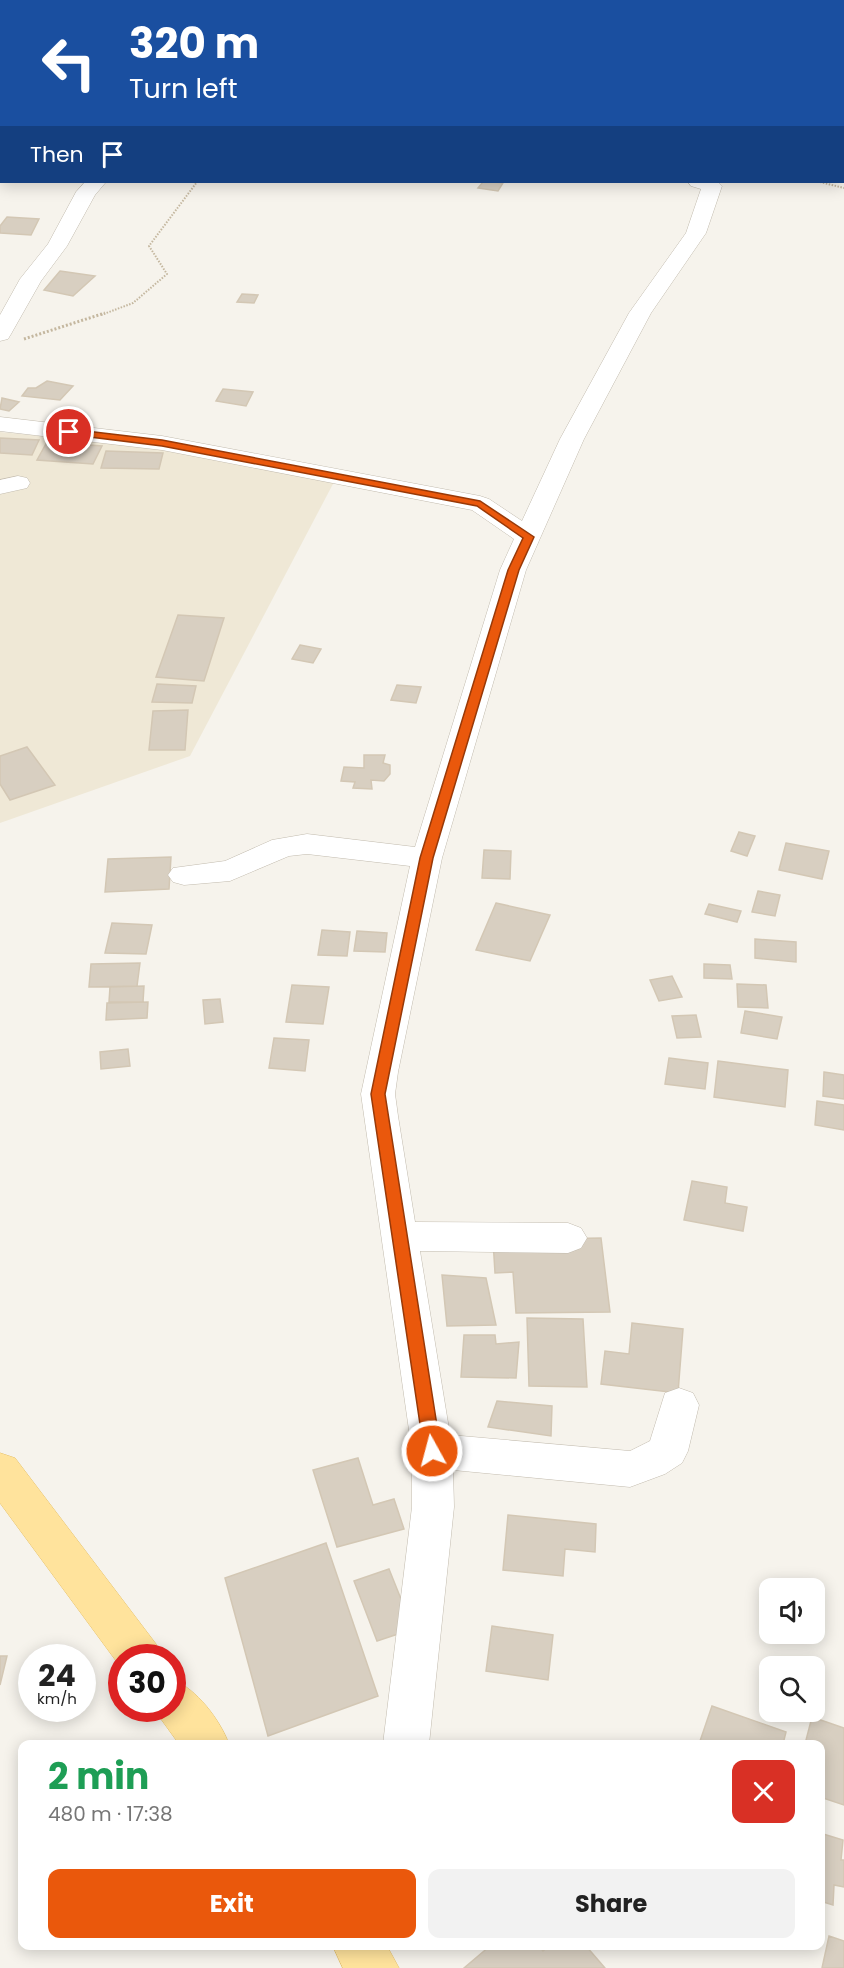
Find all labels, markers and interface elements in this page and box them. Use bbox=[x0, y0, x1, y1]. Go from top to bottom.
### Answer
text: 320 m bbox=[129, 14, 259, 73]
icon: left bbox=[30, 24, 108, 102]
text: Turn left bbox=[129, 70, 238, 107]
icon: arrive bbox=[96, 138, 129, 171]
text: Then bbox=[30, 139, 84, 170]
pin bbox=[43, 406, 94, 457]
icon: arrive bbox=[52, 415, 85, 448]
position arrow bbox=[400, 1419, 464, 1483]
map controls bbox=[759, 1578, 825, 1722]
button: sound bbox=[759, 1578, 825, 1644]
speed limit sign: 30 bbox=[108, 1644, 186, 1722]
text: 24 bbox=[38, 1654, 76, 1697]
button: search bbox=[759, 1656, 825, 1722]
text: km/h bbox=[37, 1688, 77, 1709]
text: 2 min bbox=[48, 1751, 149, 1802]
button: close bbox=[732, 1760, 795, 1823]
text: 480 m · 17:38 bbox=[48, 1800, 173, 1828]
button: Exit bbox=[48, 1869, 416, 1938]
button: Share bbox=[428, 1869, 795, 1938]

